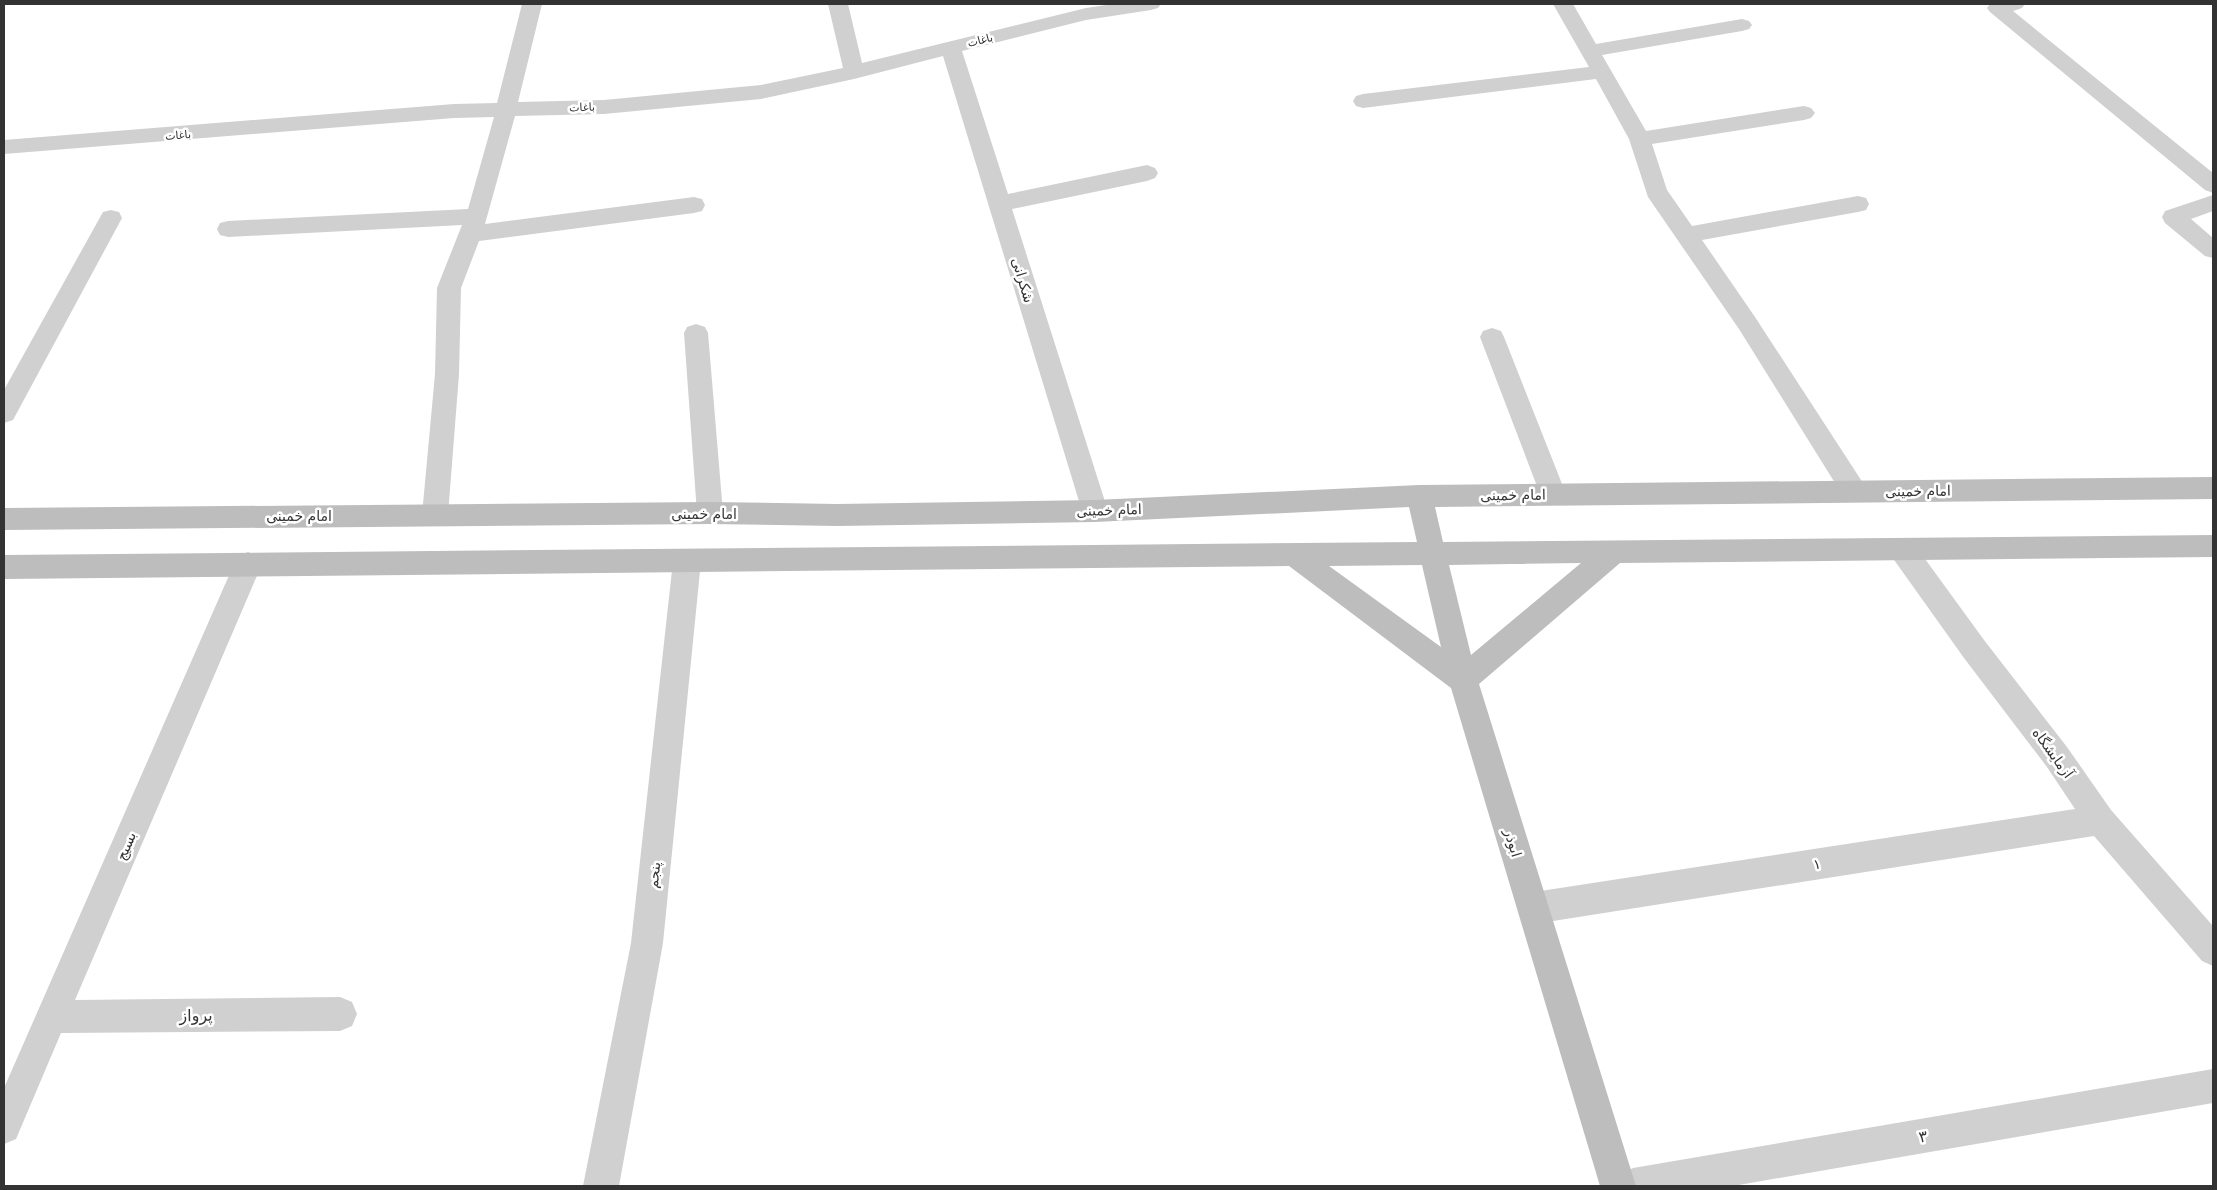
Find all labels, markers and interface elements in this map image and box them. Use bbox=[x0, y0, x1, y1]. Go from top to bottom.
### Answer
street label: باغات bbox=[966, 31, 994, 50]
street label: باغات bbox=[569, 101, 595, 114]
street label: باغات bbox=[165, 128, 191, 143]
street label: شکرانی bbox=[1008, 255, 1037, 305]
street label: امام خمینی bbox=[1885, 482, 1951, 500]
street label: امام خمینی bbox=[1480, 486, 1546, 504]
street label: امام خمینی bbox=[1076, 501, 1142, 519]
street label: امام خمینی bbox=[671, 506, 737, 522]
street label: امام خمینی bbox=[266, 508, 332, 524]
street label: آزمایشگاه bbox=[2029, 725, 2077, 783]
street label: ابوذر bbox=[1500, 826, 1525, 859]
street label: بسیج bbox=[113, 829, 140, 863]
street label: ۱ bbox=[1812, 856, 1822, 872]
street label: پنجم bbox=[645, 861, 664, 889]
street label: پرواز bbox=[178, 1006, 213, 1026]
street label: ۳ bbox=[1917, 1126, 1929, 1147]

